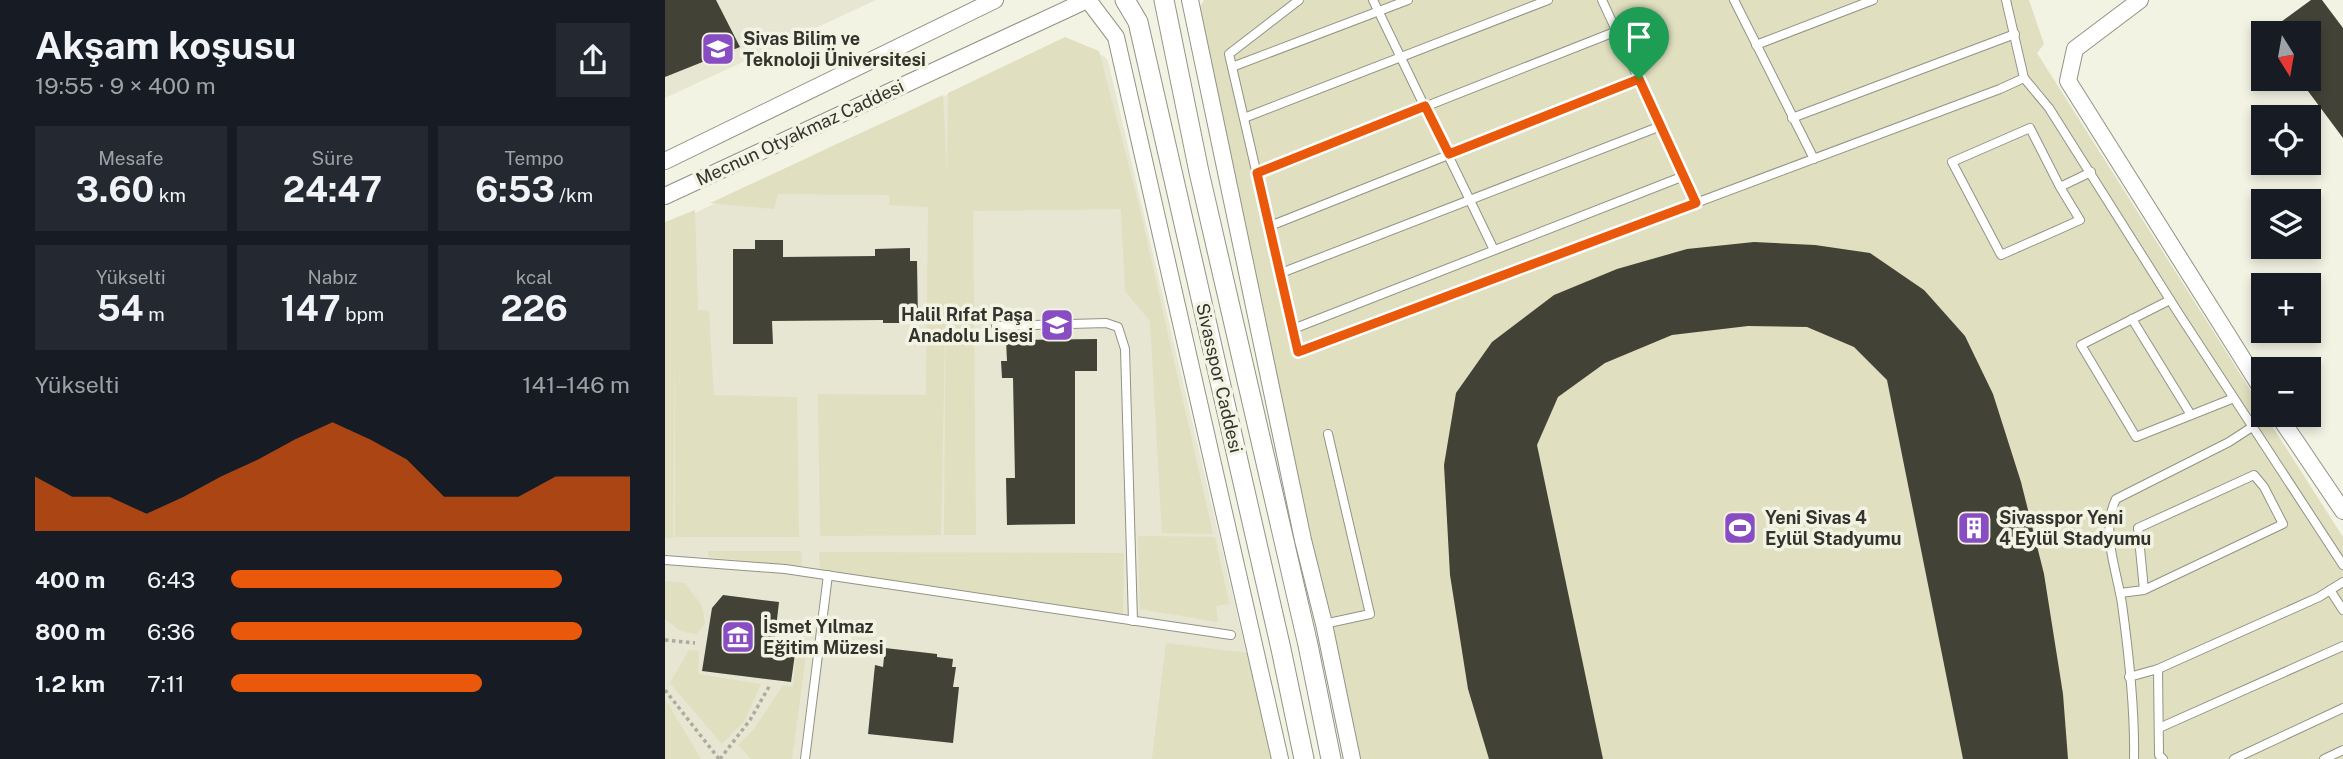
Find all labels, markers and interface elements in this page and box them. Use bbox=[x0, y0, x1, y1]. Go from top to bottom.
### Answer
pin bbox=[1609, 7, 1669, 79]
icon: arrive bbox=[1620, 18, 1658, 56]
north arrow bbox=[2251, 21, 2321, 91]
map controls bbox=[2251, 21, 2321, 427]
text: Akşam koşusu bbox=[35, 23, 296, 68]
button: share bbox=[556, 23, 630, 97]
place label: Sivas Bilim ve Teknoloji Üniversitesi bbox=[743, 28, 926, 70]
school or university icon: Sivas Bilim ve Teknoloji Üniversitesi bbox=[699, 30, 737, 68]
text: 19:55 · 9 × 400 m bbox=[35, 72, 216, 99]
street label: Mecnun Otyakmaz Caddesi bbox=[693, 75, 907, 190]
button: locate bbox=[2251, 105, 2321, 175]
text: Mesafe bbox=[98, 147, 164, 169]
text: Süre bbox=[312, 147, 353, 169]
text: Tempo bbox=[505, 147, 564, 169]
text: 3.60 bbox=[76, 169, 154, 210]
text: 24:47 bbox=[283, 169, 382, 210]
text: 6:53 bbox=[475, 169, 555, 210]
text: km bbox=[154, 184, 186, 206]
text: /km bbox=[555, 184, 593, 206]
button: layers bbox=[2251, 189, 2321, 259]
text: Yükselti bbox=[96, 266, 166, 288]
text: Nabız bbox=[308, 266, 357, 288]
text: kcal bbox=[516, 266, 553, 288]
button: + bbox=[2251, 273, 2321, 343]
text: 54 bbox=[97, 288, 144, 329]
text: 147 bbox=[281, 288, 341, 329]
text: 226 bbox=[500, 288, 568, 329]
street label: Sivasspor Caddesi bbox=[1192, 301, 1247, 455]
text: m bbox=[144, 303, 165, 325]
text: bpm bbox=[341, 303, 384, 325]
place label: Halil Rıfat Paşa Anadolu Lisesi bbox=[901, 304, 1033, 346]
school or university icon: Halil Rıfat Paşa Anadolu Lisesi bbox=[1038, 306, 1076, 344]
button: − bbox=[2251, 357, 2321, 427]
text: Yükselti bbox=[35, 371, 119, 398]
text: 141–146 m bbox=[522, 371, 630, 398]
place label: Yeni Sivas 4 Eylül Stadyumu bbox=[1765, 507, 1901, 549]
place label: Sivasspor Yeni 4 Eylül Stadyumu bbox=[1999, 507, 2151, 549]
sports icon: Yeni Sivas 4 Eylül Stadyumu bbox=[1721, 509, 1759, 547]
building icon: Sivasspor Yeni 4 Eylül Stadyumu bbox=[1955, 509, 1993, 547]
text: 400 m bbox=[35, 566, 105, 593]
text: 6:43 bbox=[147, 566, 195, 593]
place label: İsmet Yılmaz Eğitim Müzesi bbox=[763, 615, 883, 658]
text: 800 m bbox=[35, 618, 106, 645]
text: 6:36 bbox=[147, 618, 195, 645]
museum icon: İsmet Yılmaz Eğitim Müzesi bbox=[719, 618, 757, 656]
text: 1.2 km bbox=[35, 670, 105, 697]
text: 7:11 bbox=[147, 670, 185, 697]

